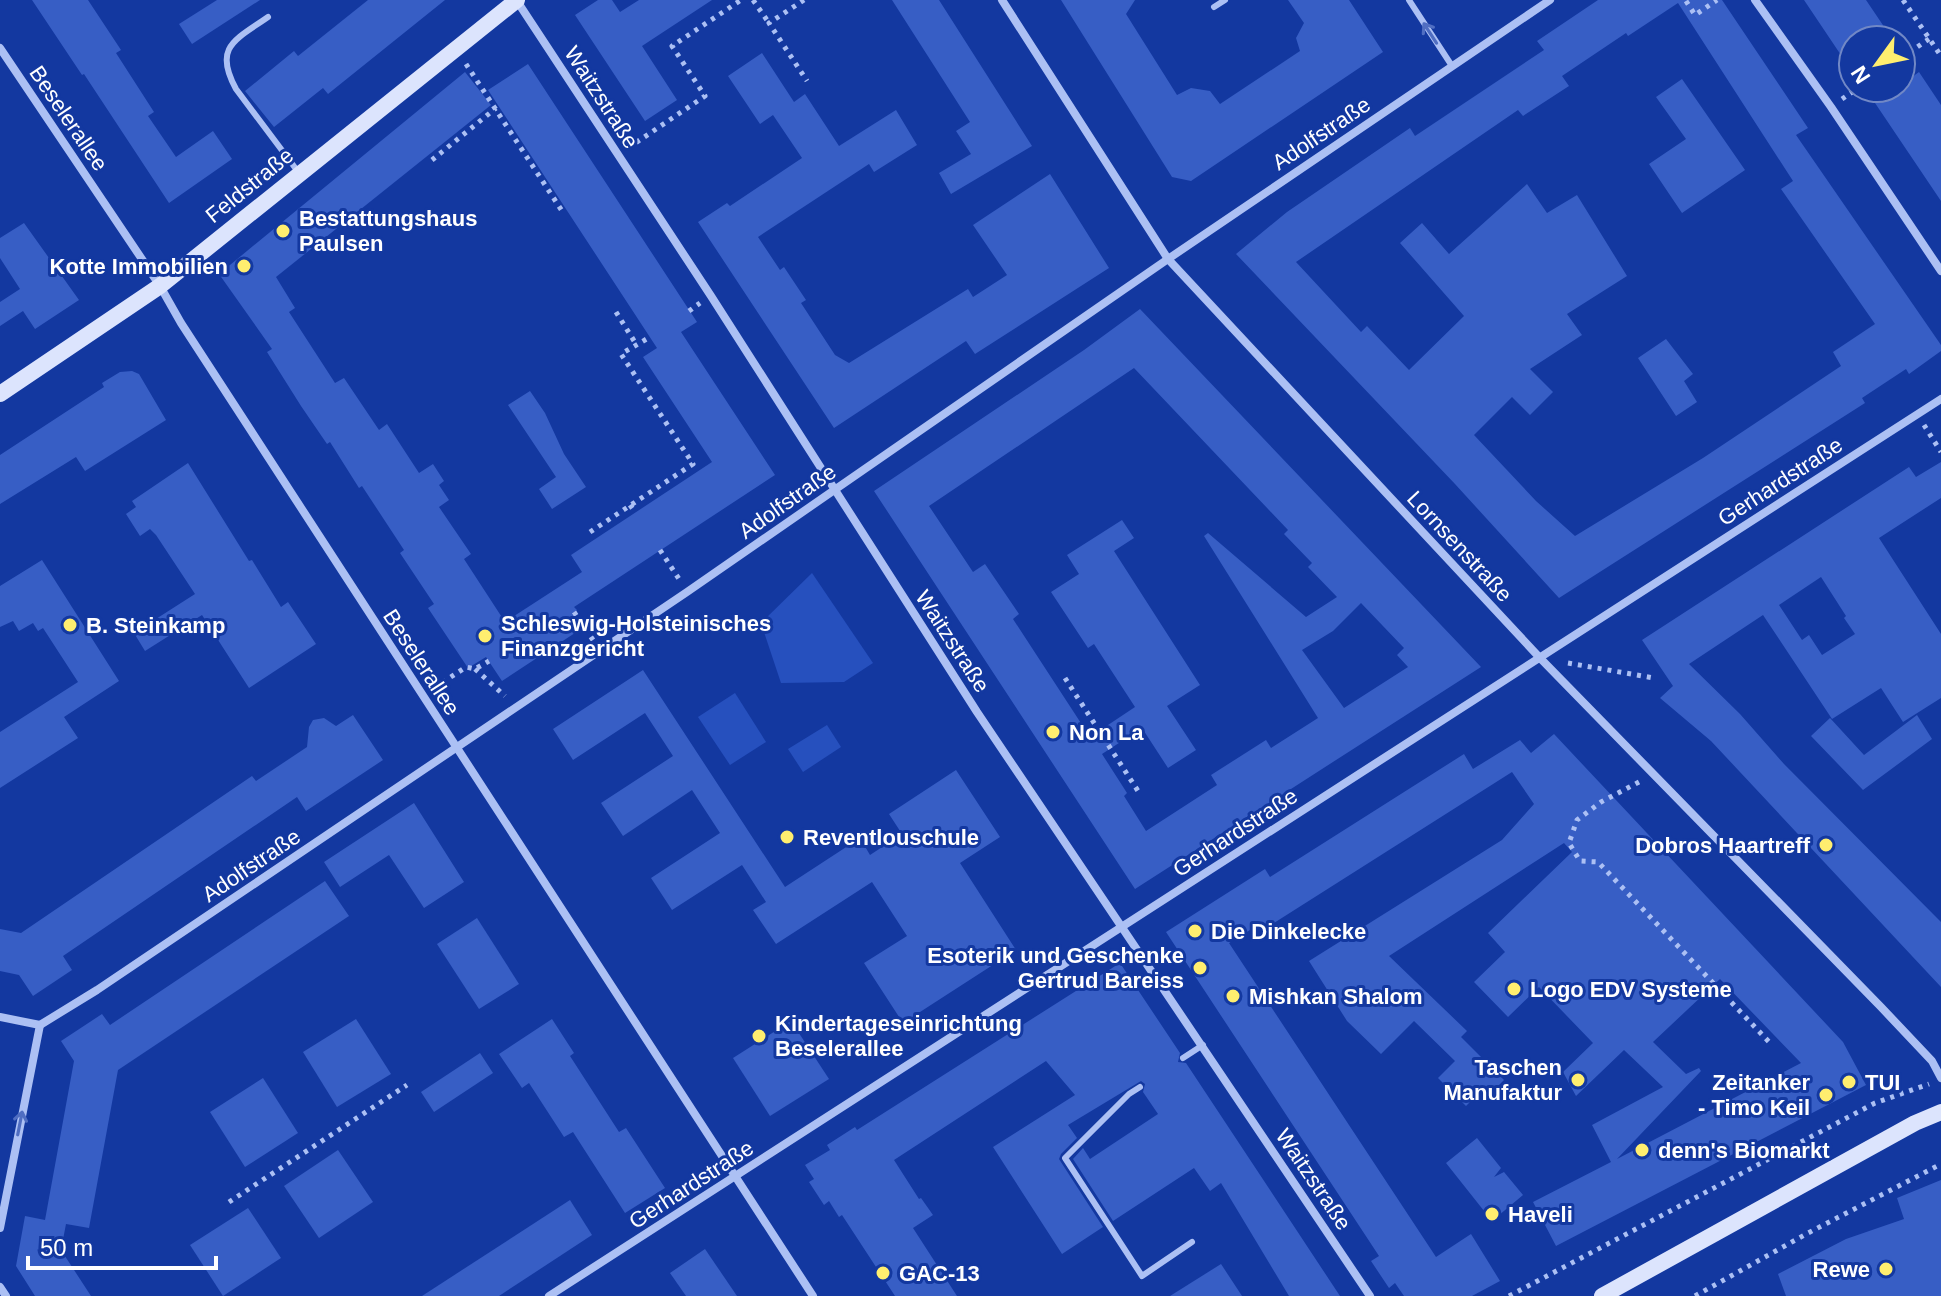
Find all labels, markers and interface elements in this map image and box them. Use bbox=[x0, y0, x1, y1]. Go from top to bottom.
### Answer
one-way arrow bbox=[1422, 22, 1438, 45]
north arrow bbox=[1837, 24, 1917, 104]
street label: Waitzstraße bbox=[559, 42, 644, 153]
street label: Beselerallee bbox=[24, 61, 113, 175]
text: N bbox=[1846, 61, 1875, 88]
street label: Adolfstraße bbox=[1268, 92, 1375, 175]
street label: Feldstraße bbox=[201, 143, 298, 228]
place label: Bestattungshaus Paulsen bbox=[299, 206, 477, 256]
marker: Bestattungshaus Paulsen bbox=[274, 222, 292, 240]
place label: Kotte Immobilien bbox=[50, 254, 228, 279]
marker: Kotte Immobilien bbox=[235, 257, 253, 275]
street label: Gerhardstraße bbox=[1713, 432, 1847, 531]
street label: Adolfstraße bbox=[734, 459, 841, 544]
street label: Lornsenstraße bbox=[1402, 486, 1517, 607]
street label: Waitzstraße bbox=[910, 586, 995, 697]
street label: Beselerallee bbox=[378, 605, 465, 720]
place label: Schleswig-Holsteinisches Finanzgericht bbox=[501, 611, 771, 661]
place label: B. Steinkamp bbox=[86, 613, 225, 638]
marker: B. Steinkamp bbox=[61, 616, 79, 634]
marker: Schleswig-Holsteinisches Finanzgericht bbox=[476, 627, 494, 645]
place label: Non La bbox=[1069, 720, 1144, 745]
marker: Non La bbox=[1044, 723, 1062, 741]
street label: Gerhardstraße bbox=[1168, 783, 1302, 882]
street label: Adolfstraße bbox=[198, 824, 305, 907]
place label: Reventlouschule bbox=[803, 825, 979, 850]
marker: Reventlouschule bbox=[778, 828, 796, 846]
place label: Dobros Haartreff bbox=[1635, 833, 1811, 858]
marker: Dobros Haartreff bbox=[1817, 836, 1835, 854]
place label: Die Dinkelecke bbox=[1211, 919, 1366, 944]
marker: Die Dinkelecke bbox=[1186, 922, 1204, 940]
place label: Esoterik und Geschenke Gertrud Bareiss bbox=[927, 943, 1184, 993]
marker: Esoterik und Geschenke Gertrud Bareiss bbox=[1191, 959, 1209, 977]
place label: Logo EDV Systeme bbox=[1530, 977, 1732, 1002]
marker: Logo EDV Systeme bbox=[1505, 980, 1523, 998]
place label: Mishkan Shalom bbox=[1249, 984, 1423, 1009]
marker: Mishkan Shalom bbox=[1224, 987, 1242, 1005]
place label: Kindertageseinrichtung Beselerallee bbox=[775, 1011, 1022, 1061]
marker: Kindertageseinrichtung Beselerallee bbox=[750, 1027, 768, 1045]
place label: Taschen Manufaktur bbox=[1443, 1055, 1562, 1105]
place label: Zeitanker - Timo Keil bbox=[1698, 1070, 1810, 1120]
place label: TUI bbox=[1865, 1070, 1900, 1095]
marker: Taschen Manufaktur bbox=[1569, 1071, 1587, 1089]
marker: TUI bbox=[1840, 1073, 1858, 1091]
marker: Zeitanker - Timo Keil bbox=[1817, 1086, 1835, 1104]
one-way arrow bbox=[14, 1111, 29, 1137]
street label: Waitzstraße bbox=[1271, 1124, 1357, 1235]
street label: Gerhardstraße bbox=[624, 1135, 758, 1234]
place label: denn's Biomarkt bbox=[1658, 1138, 1830, 1163]
marker: denn's Biomarkt bbox=[1633, 1141, 1651, 1159]
place label: Haveli bbox=[1508, 1202, 1573, 1227]
marker: Haveli bbox=[1483, 1205, 1501, 1223]
scale bar bbox=[28, 1220, 216, 1270]
text: 50 m bbox=[40, 1234, 93, 1261]
place label: Rewe bbox=[1813, 1257, 1870, 1282]
marker: Rewe bbox=[1877, 1260, 1895, 1278]
place label: GAC-13 bbox=[899, 1261, 980, 1286]
marker: GAC-13 bbox=[874, 1264, 892, 1282]

